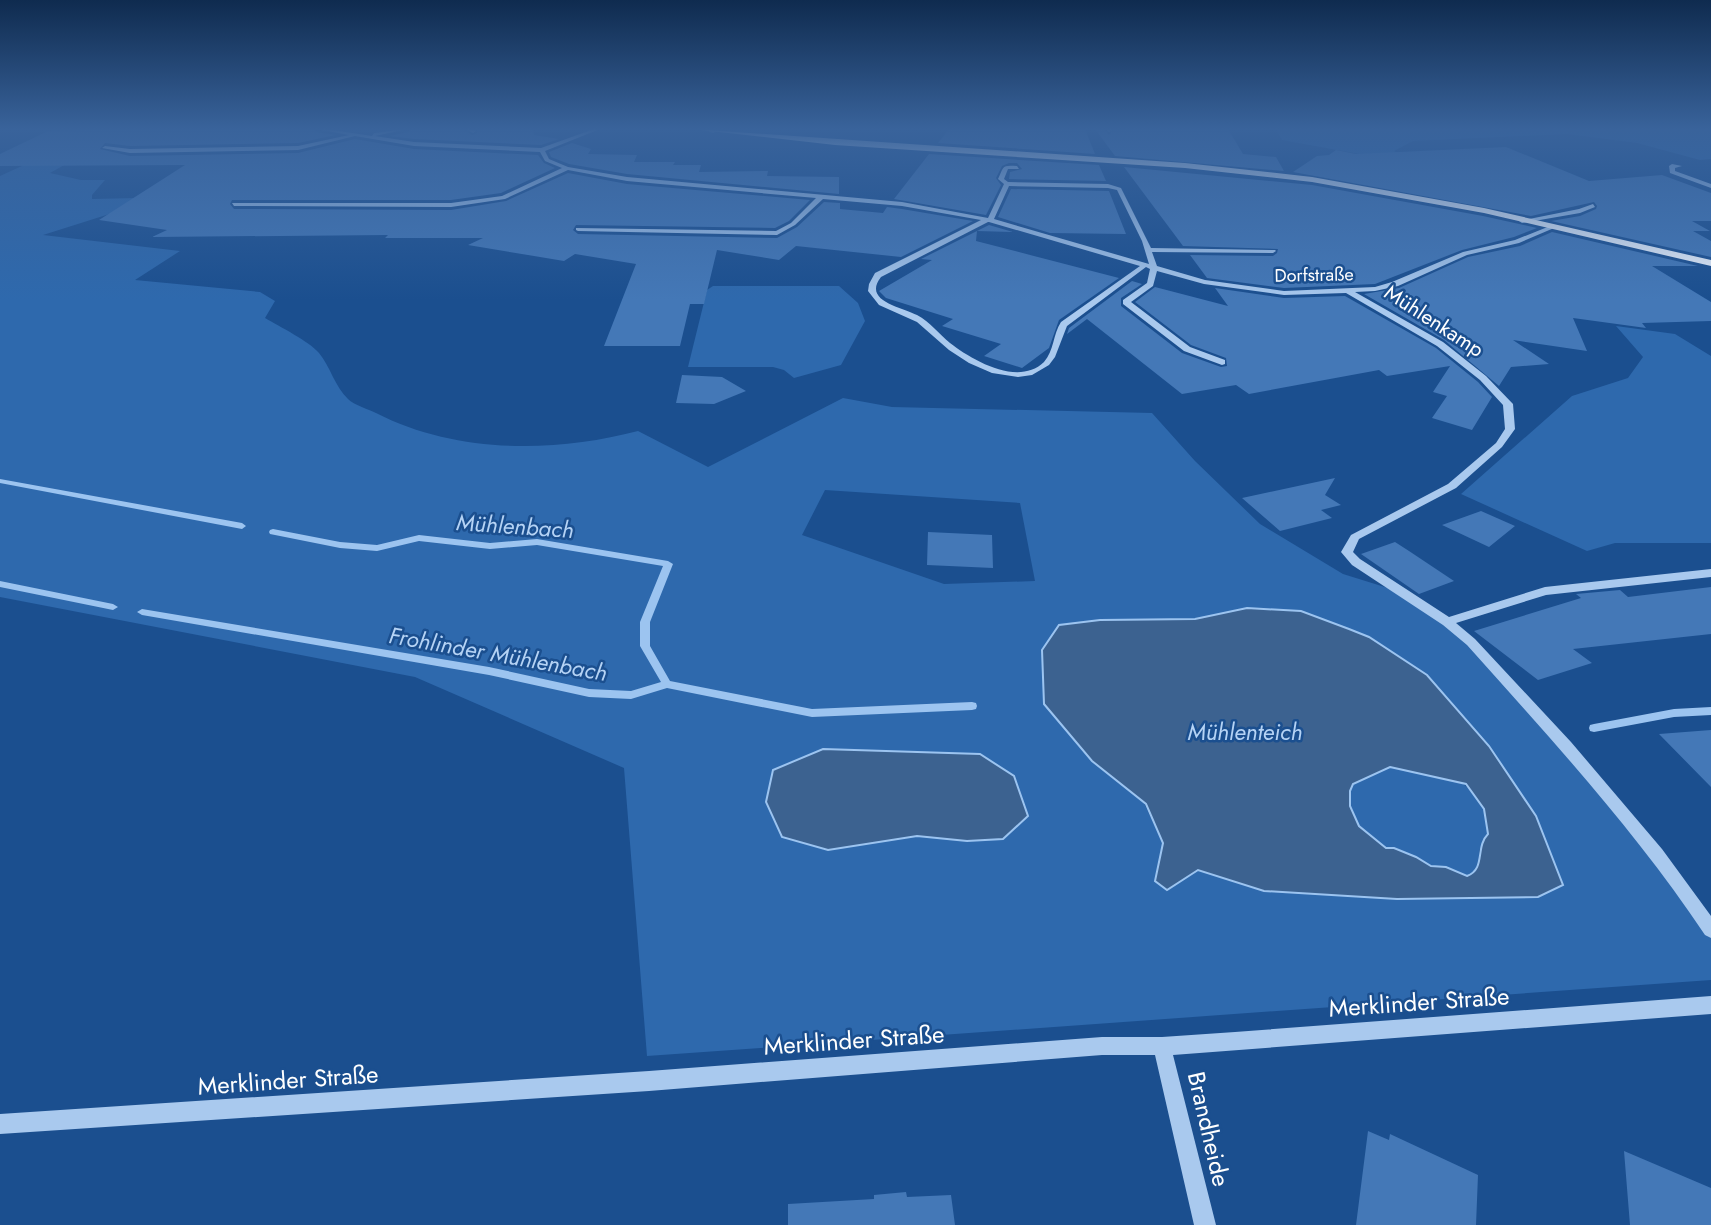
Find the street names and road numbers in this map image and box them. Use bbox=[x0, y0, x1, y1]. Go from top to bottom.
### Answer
street label: Dorfstraße bbox=[1274, 261, 1354, 289]
street label: Mühlenkamp bbox=[1378, 278, 1490, 364]
street label: Merklinder Straße bbox=[1327, 978, 1511, 1026]
street label: Merklinder Straße bbox=[762, 1016, 946, 1064]
street label: Merklinder Straße bbox=[196, 1056, 380, 1104]
street label: Brandheide bbox=[1179, 1068, 1239, 1190]

